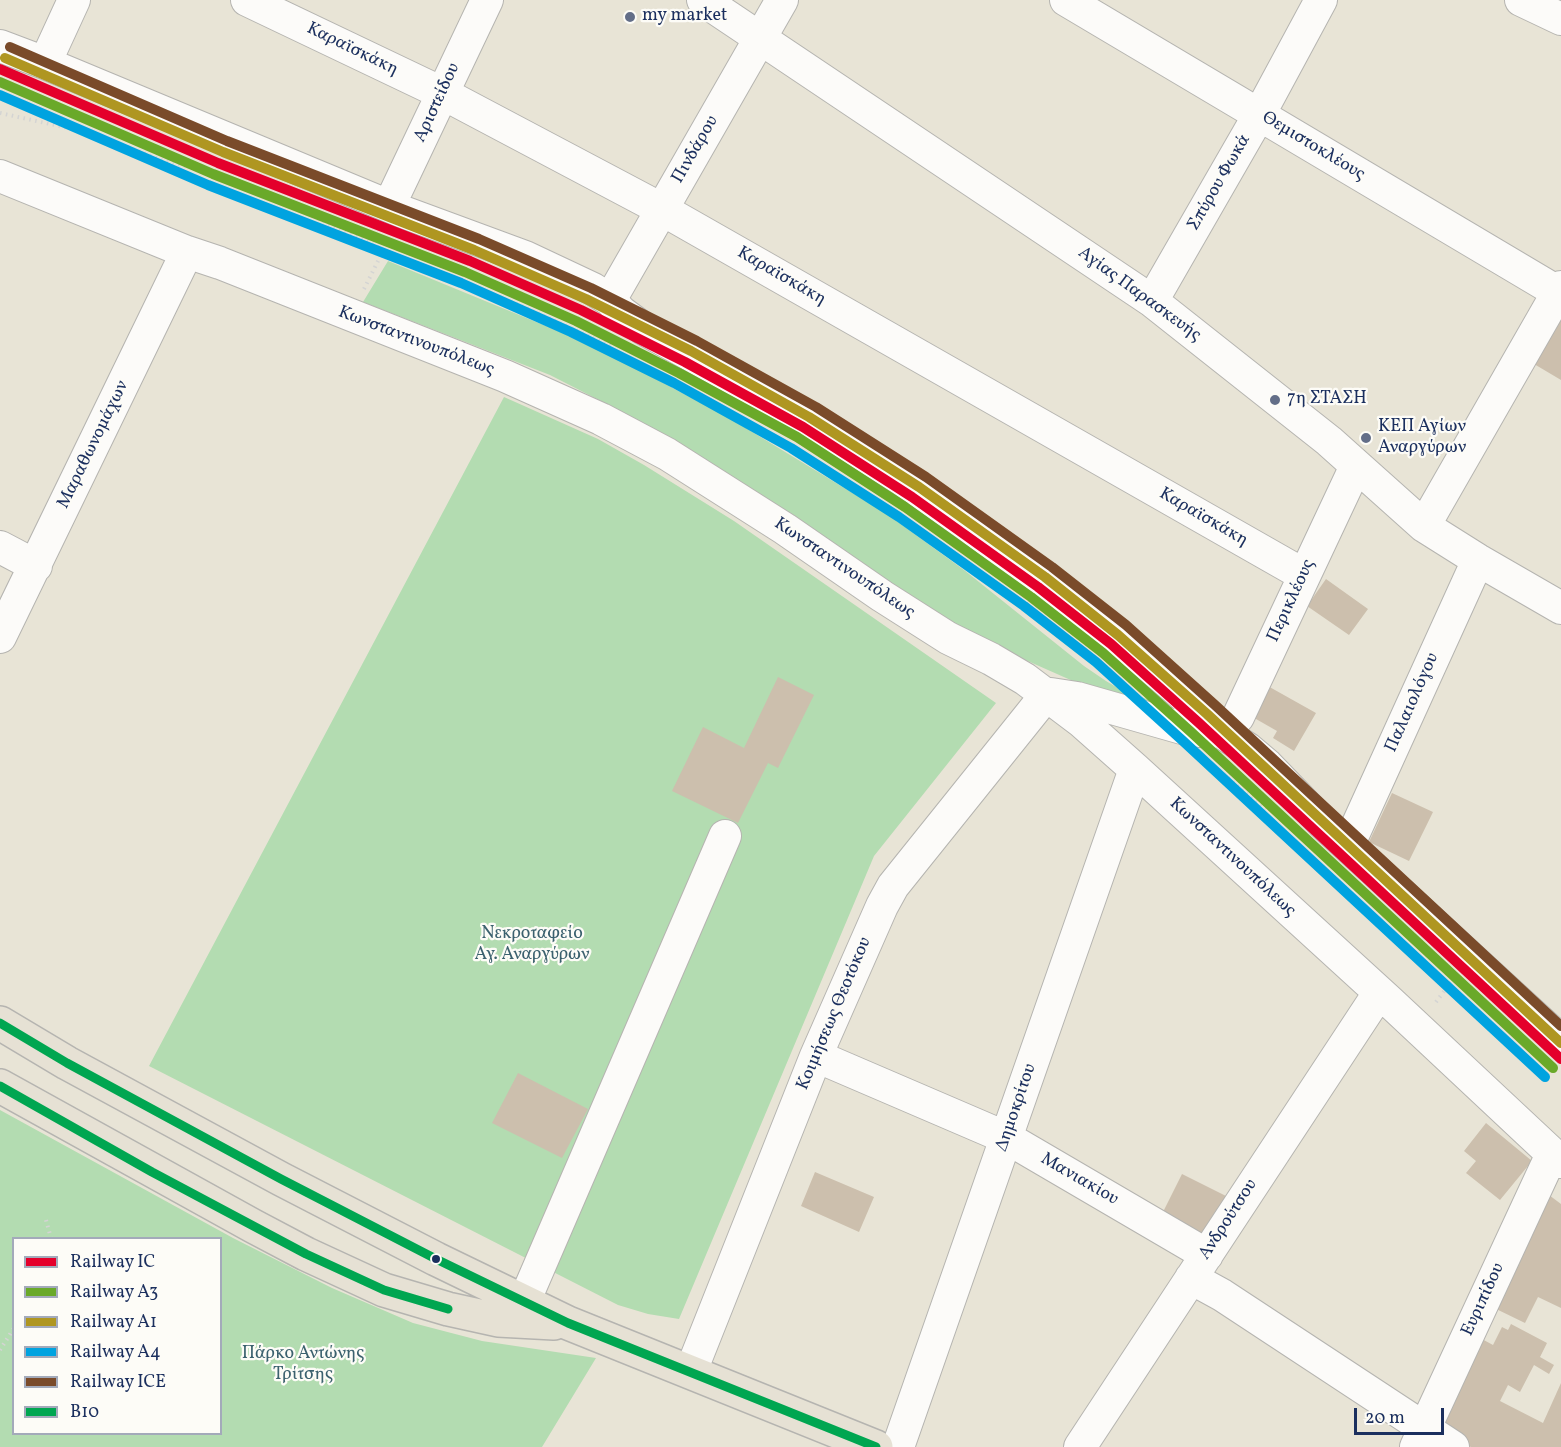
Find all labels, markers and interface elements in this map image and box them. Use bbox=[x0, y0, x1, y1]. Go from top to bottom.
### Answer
place label: my market bbox=[642, 6, 727, 28]
marker: my market bbox=[623, 10, 637, 24]
street label: Καραϊσκάκη bbox=[303, 19, 401, 81]
street label: Αριστείδου bbox=[410, 60, 466, 146]
street label: Θεμιστοκλέους bbox=[1257, 108, 1369, 186]
street label: Πινδάρου bbox=[668, 112, 724, 188]
street label: Σπύρου Φωκά bbox=[1184, 131, 1256, 235]
street label: Καραϊσκάκη bbox=[733, 243, 829, 311]
street label: Αγίας Παρασκευής bbox=[1073, 243, 1205, 347]
street label: Κωνσταντινουπόλεως bbox=[335, 302, 497, 382]
street label: Μαραθωνομάχων bbox=[54, 378, 134, 512]
place label: 7η ΣΤΑΣΗ bbox=[1287, 389, 1367, 411]
marker: 7η ΣΤΑΣΗ bbox=[1268, 393, 1282, 407]
place label: ΚΕΠ Αγίων Αναργύρων bbox=[1378, 417, 1466, 460]
marker: ΚΕΠ Αγίων Αναργύρων bbox=[1359, 431, 1373, 445]
street label: Καραϊσκάκη bbox=[1155, 484, 1251, 552]
street label: Κωνσταντινουπόλεως bbox=[769, 514, 919, 624]
street label: Περικλέους bbox=[1263, 556, 1321, 646]
street label: Παλαιολόγου bbox=[1381, 650, 1445, 756]
street label: Κωνσταντινουπόλεως bbox=[1164, 794, 1300, 922]
park label: Νεκροταφείο Αγ. Αναργύρων bbox=[474, 924, 590, 966]
street label: Κοιμήσεως Θεοτόκου bbox=[793, 934, 877, 1094]
street label: Δημοκρίτου bbox=[992, 1061, 1042, 1155]
street label: Μανιακίου bbox=[1036, 1149, 1122, 1211]
street label: Ανδρούτσου bbox=[1195, 1176, 1263, 1264]
legend bbox=[12, 1237, 222, 1435]
text: Railway IC bbox=[70, 1250, 155, 1275]
unlabelled marker bbox=[430, 1253, 442, 1265]
street label: Ευριπίδου bbox=[1458, 1260, 1510, 1340]
text: Railway A3 bbox=[70, 1280, 158, 1305]
text: Railway A1 bbox=[70, 1310, 157, 1335]
text: Railway A4 bbox=[70, 1340, 161, 1365]
park label: Πάρκο Αντώνης Τρίτσης bbox=[242, 1344, 364, 1386]
text: Railway ICE bbox=[70, 1370, 166, 1395]
scale bar bbox=[1357, 1396, 1447, 1434]
text: Β10 bbox=[70, 1400, 99, 1425]
text: 20 m bbox=[1365, 1406, 1405, 1431]

